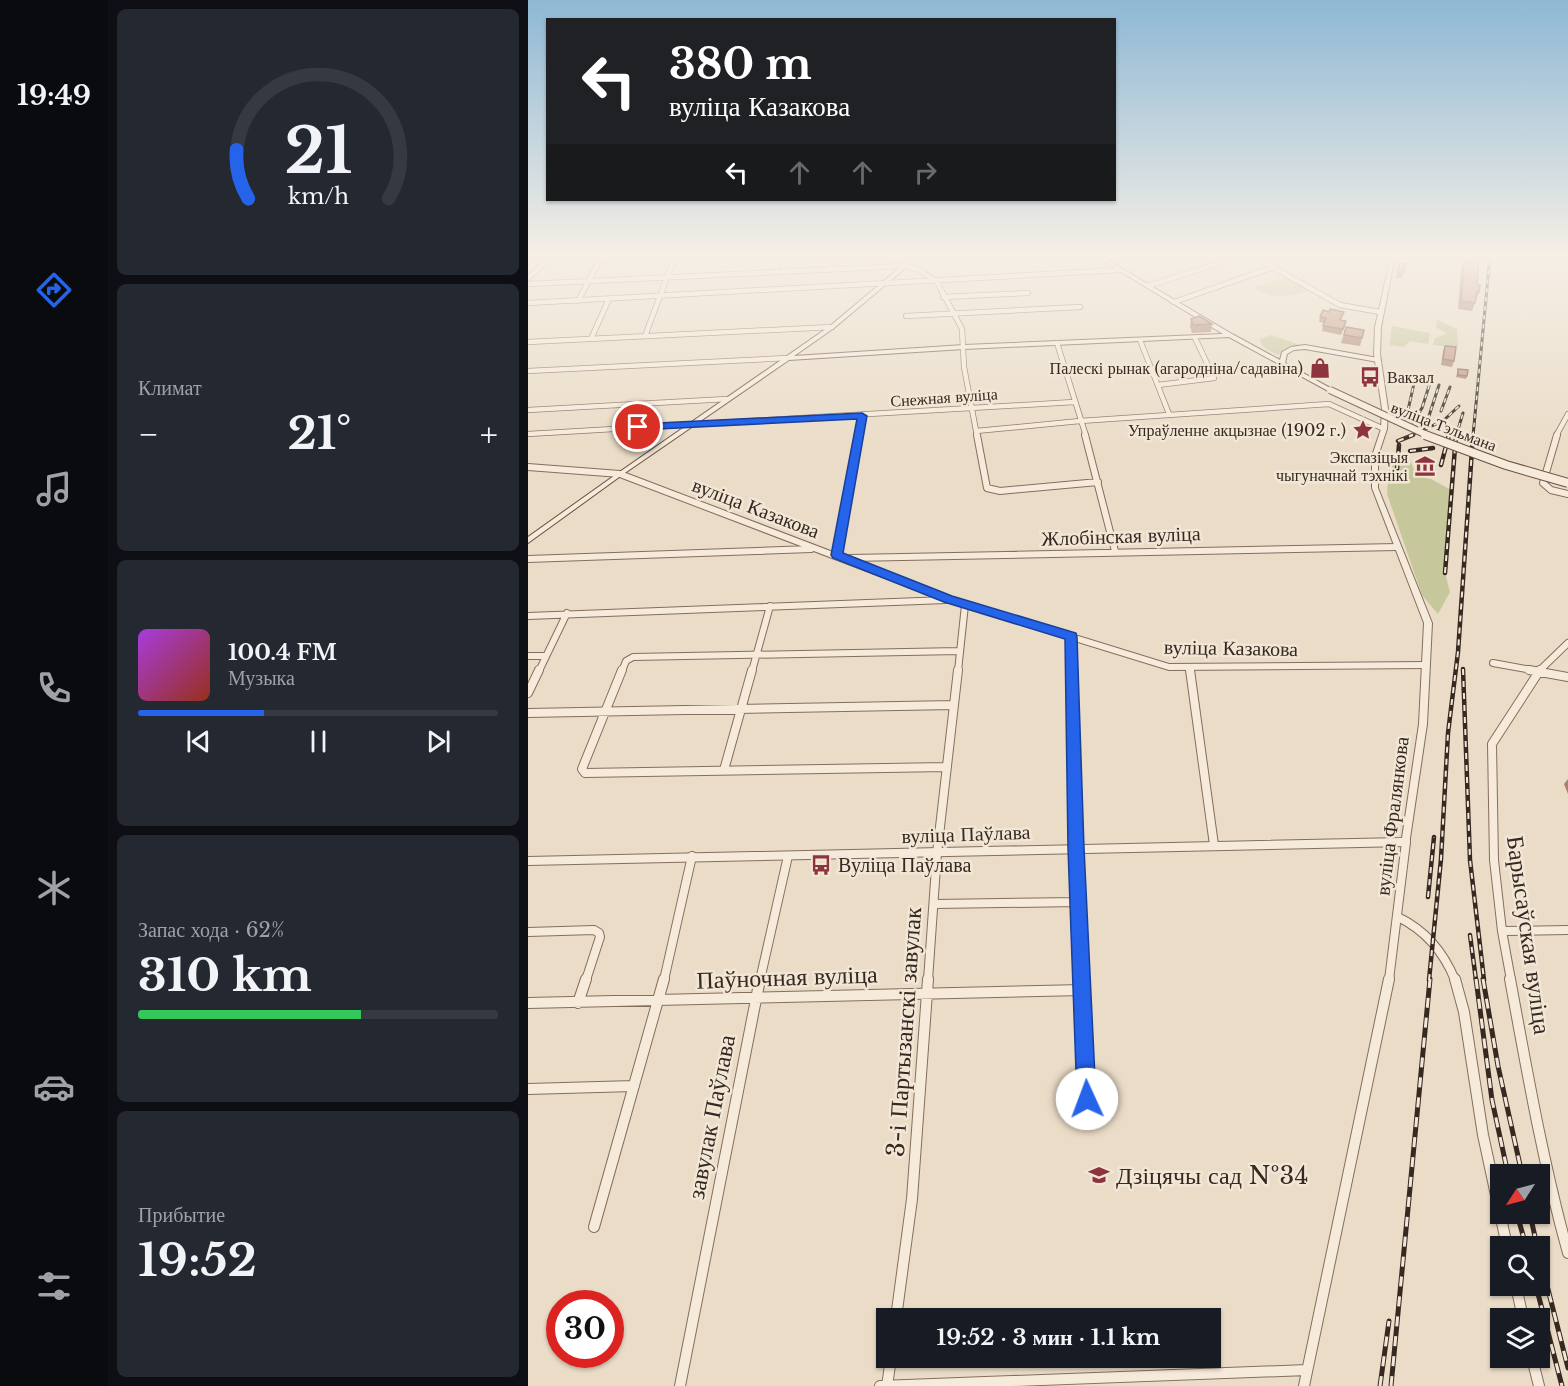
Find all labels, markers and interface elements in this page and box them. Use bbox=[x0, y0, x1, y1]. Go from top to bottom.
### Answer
text: 380 m bbox=[669, 38, 812, 90]
icon: left bbox=[570, 42, 648, 120]
text: 19:49 bbox=[17, 79, 91, 112]
text: вуліца Казакова bbox=[669, 90, 850, 123]
text: 21 bbox=[284, 112, 352, 190]
icon: left bbox=[720, 156, 753, 189]
icon: ahead bbox=[783, 156, 816, 189]
icon: ahead bbox=[846, 156, 879, 189]
icon: right bbox=[909, 156, 942, 189]
text: km/h bbox=[288, 184, 349, 211]
icon: directions bbox=[33, 269, 75, 311]
shop icon: Палескі рынак (агародніна/садавіна) bbox=[1308, 356, 1332, 380]
place label: Палескі рынак (агародніна/садавіна) bbox=[1050, 358, 1303, 378]
bus stop icon: Вакзал bbox=[1358, 365, 1382, 389]
place label: Вакзал bbox=[1387, 367, 1434, 387]
text: Климат bbox=[138, 376, 202, 400]
street label: Снежная вуліца bbox=[890, 383, 998, 411]
street label: вуліца Тэльмана bbox=[1388, 397, 1500, 455]
pin bbox=[612, 401, 663, 452]
text: 21° bbox=[287, 405, 351, 461]
icon: arrive bbox=[621, 410, 654, 443]
text: − bbox=[138, 414, 159, 455]
text: + bbox=[480, 414, 498, 455]
place icon: Упраўленне акцызнае (1902 г.) bbox=[1351, 418, 1375, 442]
place label: Упраўленне акцызнае (1902 г.) bbox=[1128, 420, 1346, 440]
place label: Экспазіцыя чыгуначнай тэхнікі bbox=[1276, 447, 1409, 485]
museum icon: Экспазіцыя чыгуначнай тэхнікі bbox=[1413, 454, 1437, 478]
icon: music bbox=[33, 468, 75, 510]
street label: вуліца Казакова bbox=[689, 473, 823, 543]
street label: Жлобінская вуліца bbox=[1041, 521, 1201, 551]
street label: вуліца Казакова bbox=[1164, 635, 1298, 661]
text: 100.4 FM bbox=[228, 639, 337, 666]
text: Музыка bbox=[228, 666, 295, 690]
icon: phone bbox=[33, 667, 75, 709]
icon: previous bbox=[182, 725, 215, 758]
icon: pause bbox=[302, 725, 335, 758]
icon: next bbox=[422, 725, 455, 758]
street label: вуліца Фралянкова bbox=[1370, 735, 1414, 897]
street label: вуліца Паўлава bbox=[901, 820, 1031, 848]
street label: Барысаўская вуліца bbox=[1501, 834, 1557, 1037]
bus stop icon: Вуліца Паўлава bbox=[809, 853, 833, 877]
place label: Вуліца Паўлава bbox=[838, 853, 971, 877]
icon: climate bbox=[33, 867, 75, 909]
street label: 3-і Партызанскі завулак bbox=[881, 906, 927, 1158]
text: Запас хода · 62% bbox=[138, 918, 284, 942]
text: 310 km bbox=[138, 947, 312, 1003]
street label: Паўночная вуліца bbox=[696, 959, 878, 995]
street label: завулак Паўлава bbox=[681, 1032, 741, 1202]
icon: car bbox=[33, 1066, 75, 1108]
position arrow bbox=[1055, 1067, 1119, 1131]
place label: Дзіцячы сад №34 bbox=[1116, 1161, 1308, 1190]
school or university icon: Дзіцячы сад №34 bbox=[1087, 1163, 1111, 1187]
north arrow bbox=[1490, 1164, 1550, 1224]
map controls bbox=[1490, 1164, 1550, 1368]
text: Прибытие bbox=[138, 1203, 225, 1227]
text: 19:52 bbox=[138, 1232, 257, 1288]
button: search bbox=[1490, 1236, 1550, 1296]
icon: filters bbox=[33, 1265, 75, 1307]
speed limit sign: 30 bbox=[546, 1290, 624, 1368]
button: layers bbox=[1490, 1308, 1550, 1368]
text: 19:52 · 3 мин · 1.1 km bbox=[937, 1324, 1160, 1351]

